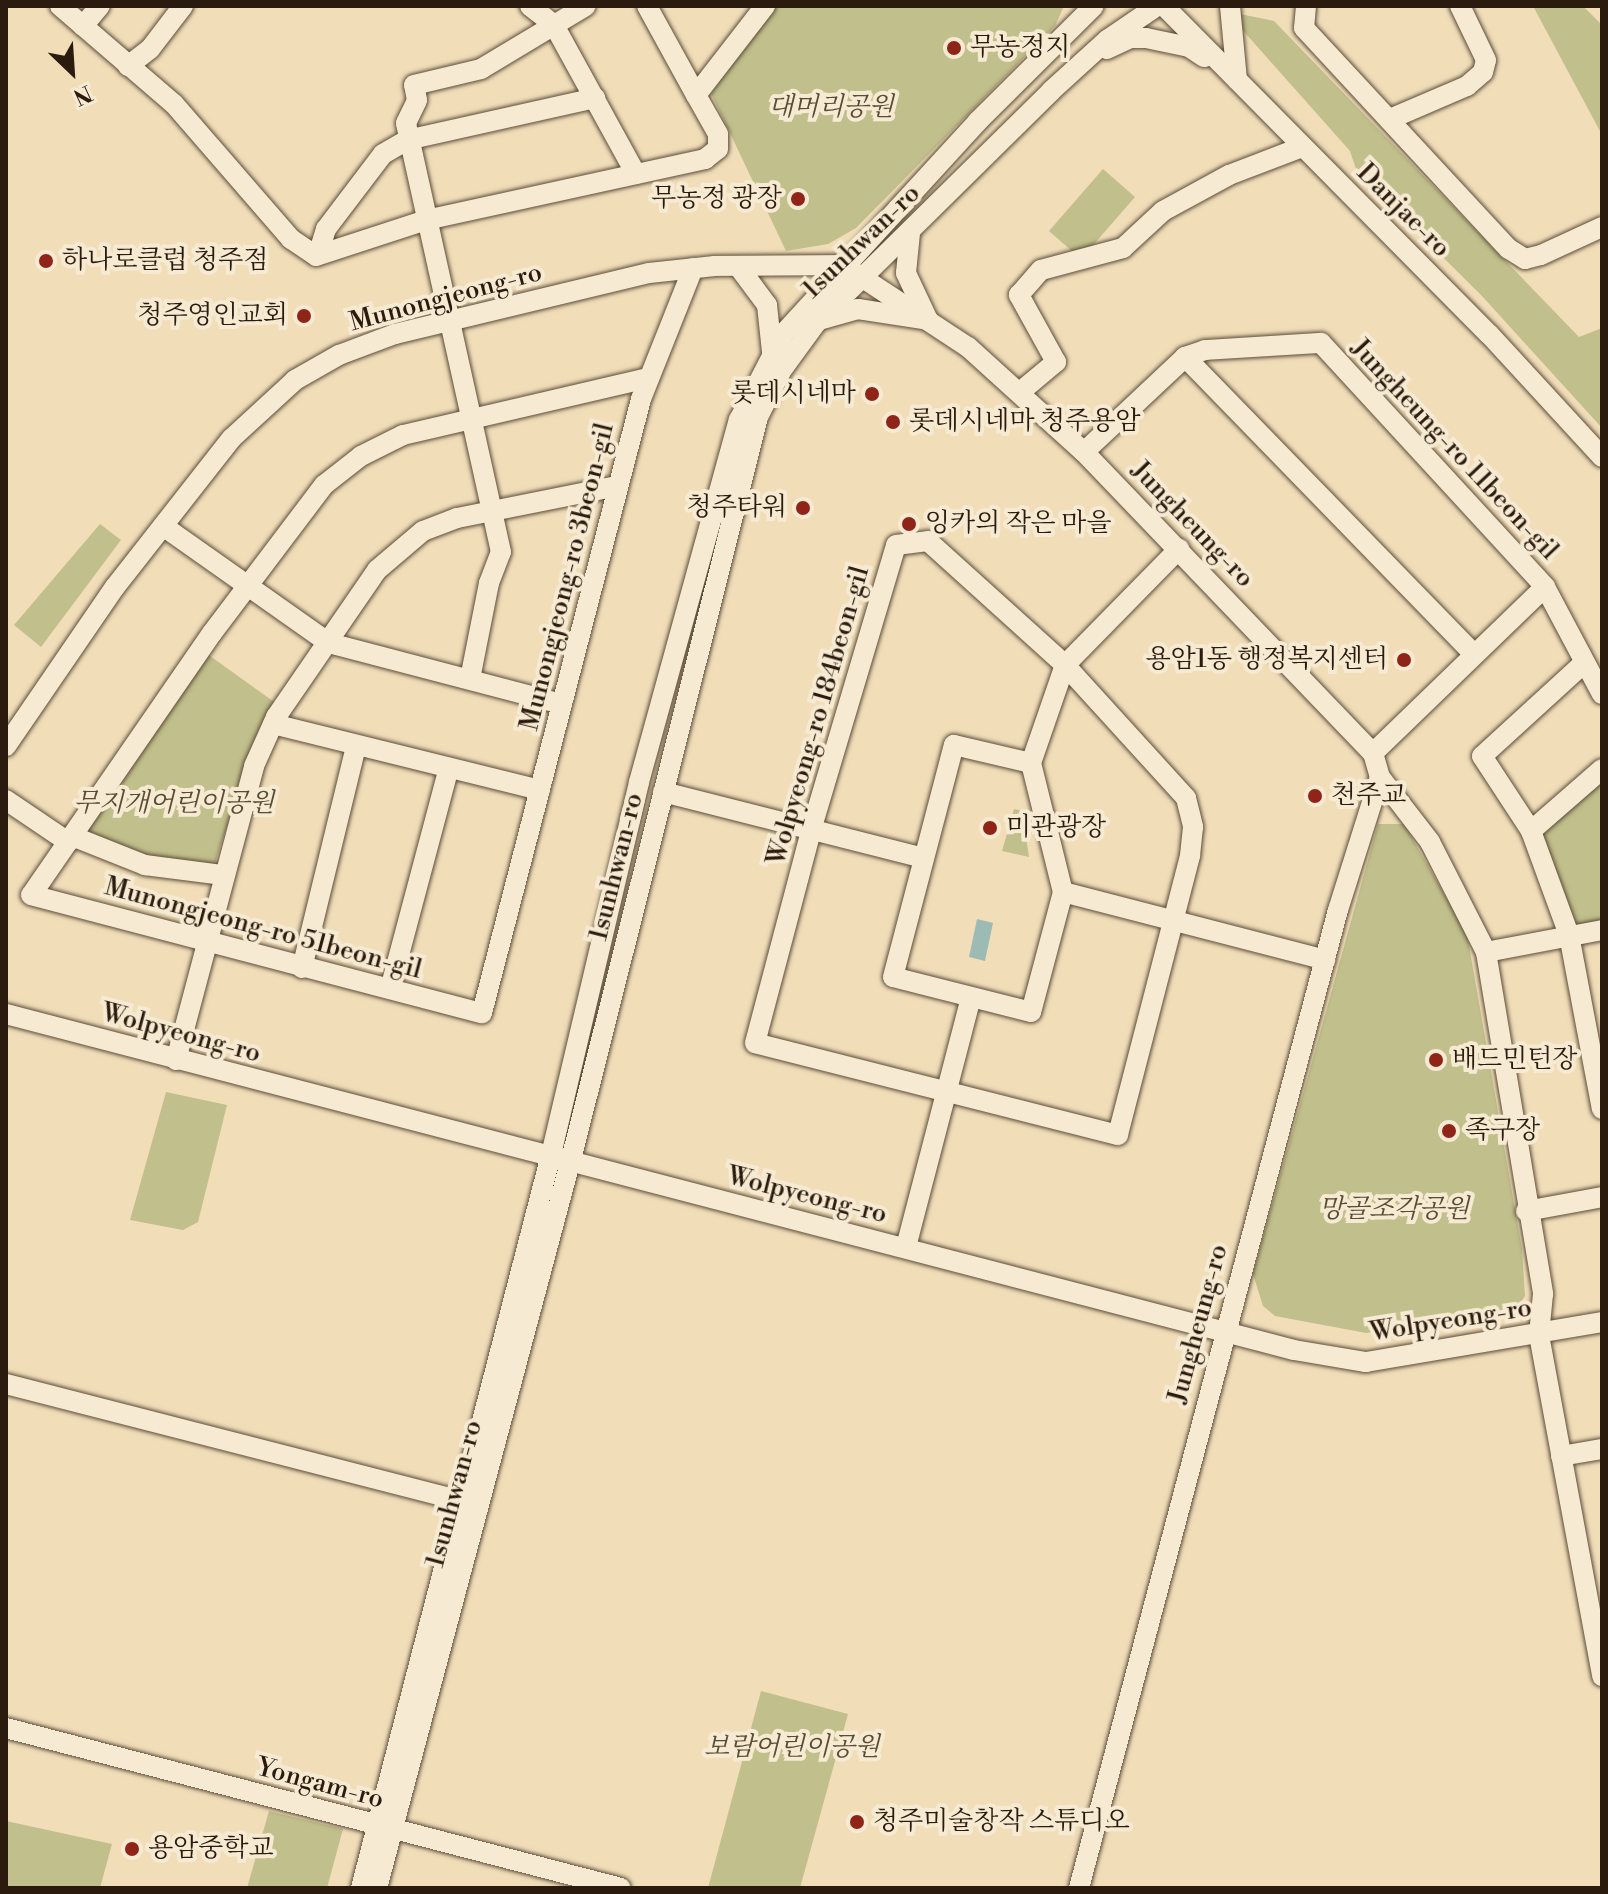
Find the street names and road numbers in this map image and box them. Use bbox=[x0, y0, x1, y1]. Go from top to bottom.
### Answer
street label: Danjae-ro bbox=[1350, 158, 1456, 264]
street label: 1sunhwan-ro bbox=[797, 178, 927, 306]
street label: Munongjeong-ro bbox=[346, 257, 546, 339]
street label: Jungheung-ro 11beon-gil bbox=[1344, 333, 1564, 567]
street label: Munongjeong-ro 3beon-gil bbox=[515, 420, 621, 734]
street label: Jungheung-ro bbox=[1124, 455, 1260, 595]
street label: Wolpyeong-ro 184beon-gil bbox=[761, 563, 877, 869]
street label: 1sunhwan-ro bbox=[584, 790, 650, 944]
street label: Munongjeong-ro 51beon-gil bbox=[101, 872, 425, 986]
street label: Wolpyeong-ro bbox=[98, 998, 264, 1070]
street label: Wolpyeong-ro bbox=[724, 1161, 890, 1231]
street label: Jungheung-ro bbox=[1163, 1241, 1235, 1407]
street label: Wolpyeong-ro bbox=[1368, 1293, 1534, 1349]
street label: 1sunhwan-ro bbox=[420, 1417, 490, 1571]
street label: Yongam-ro bbox=[253, 1752, 387, 1816]

